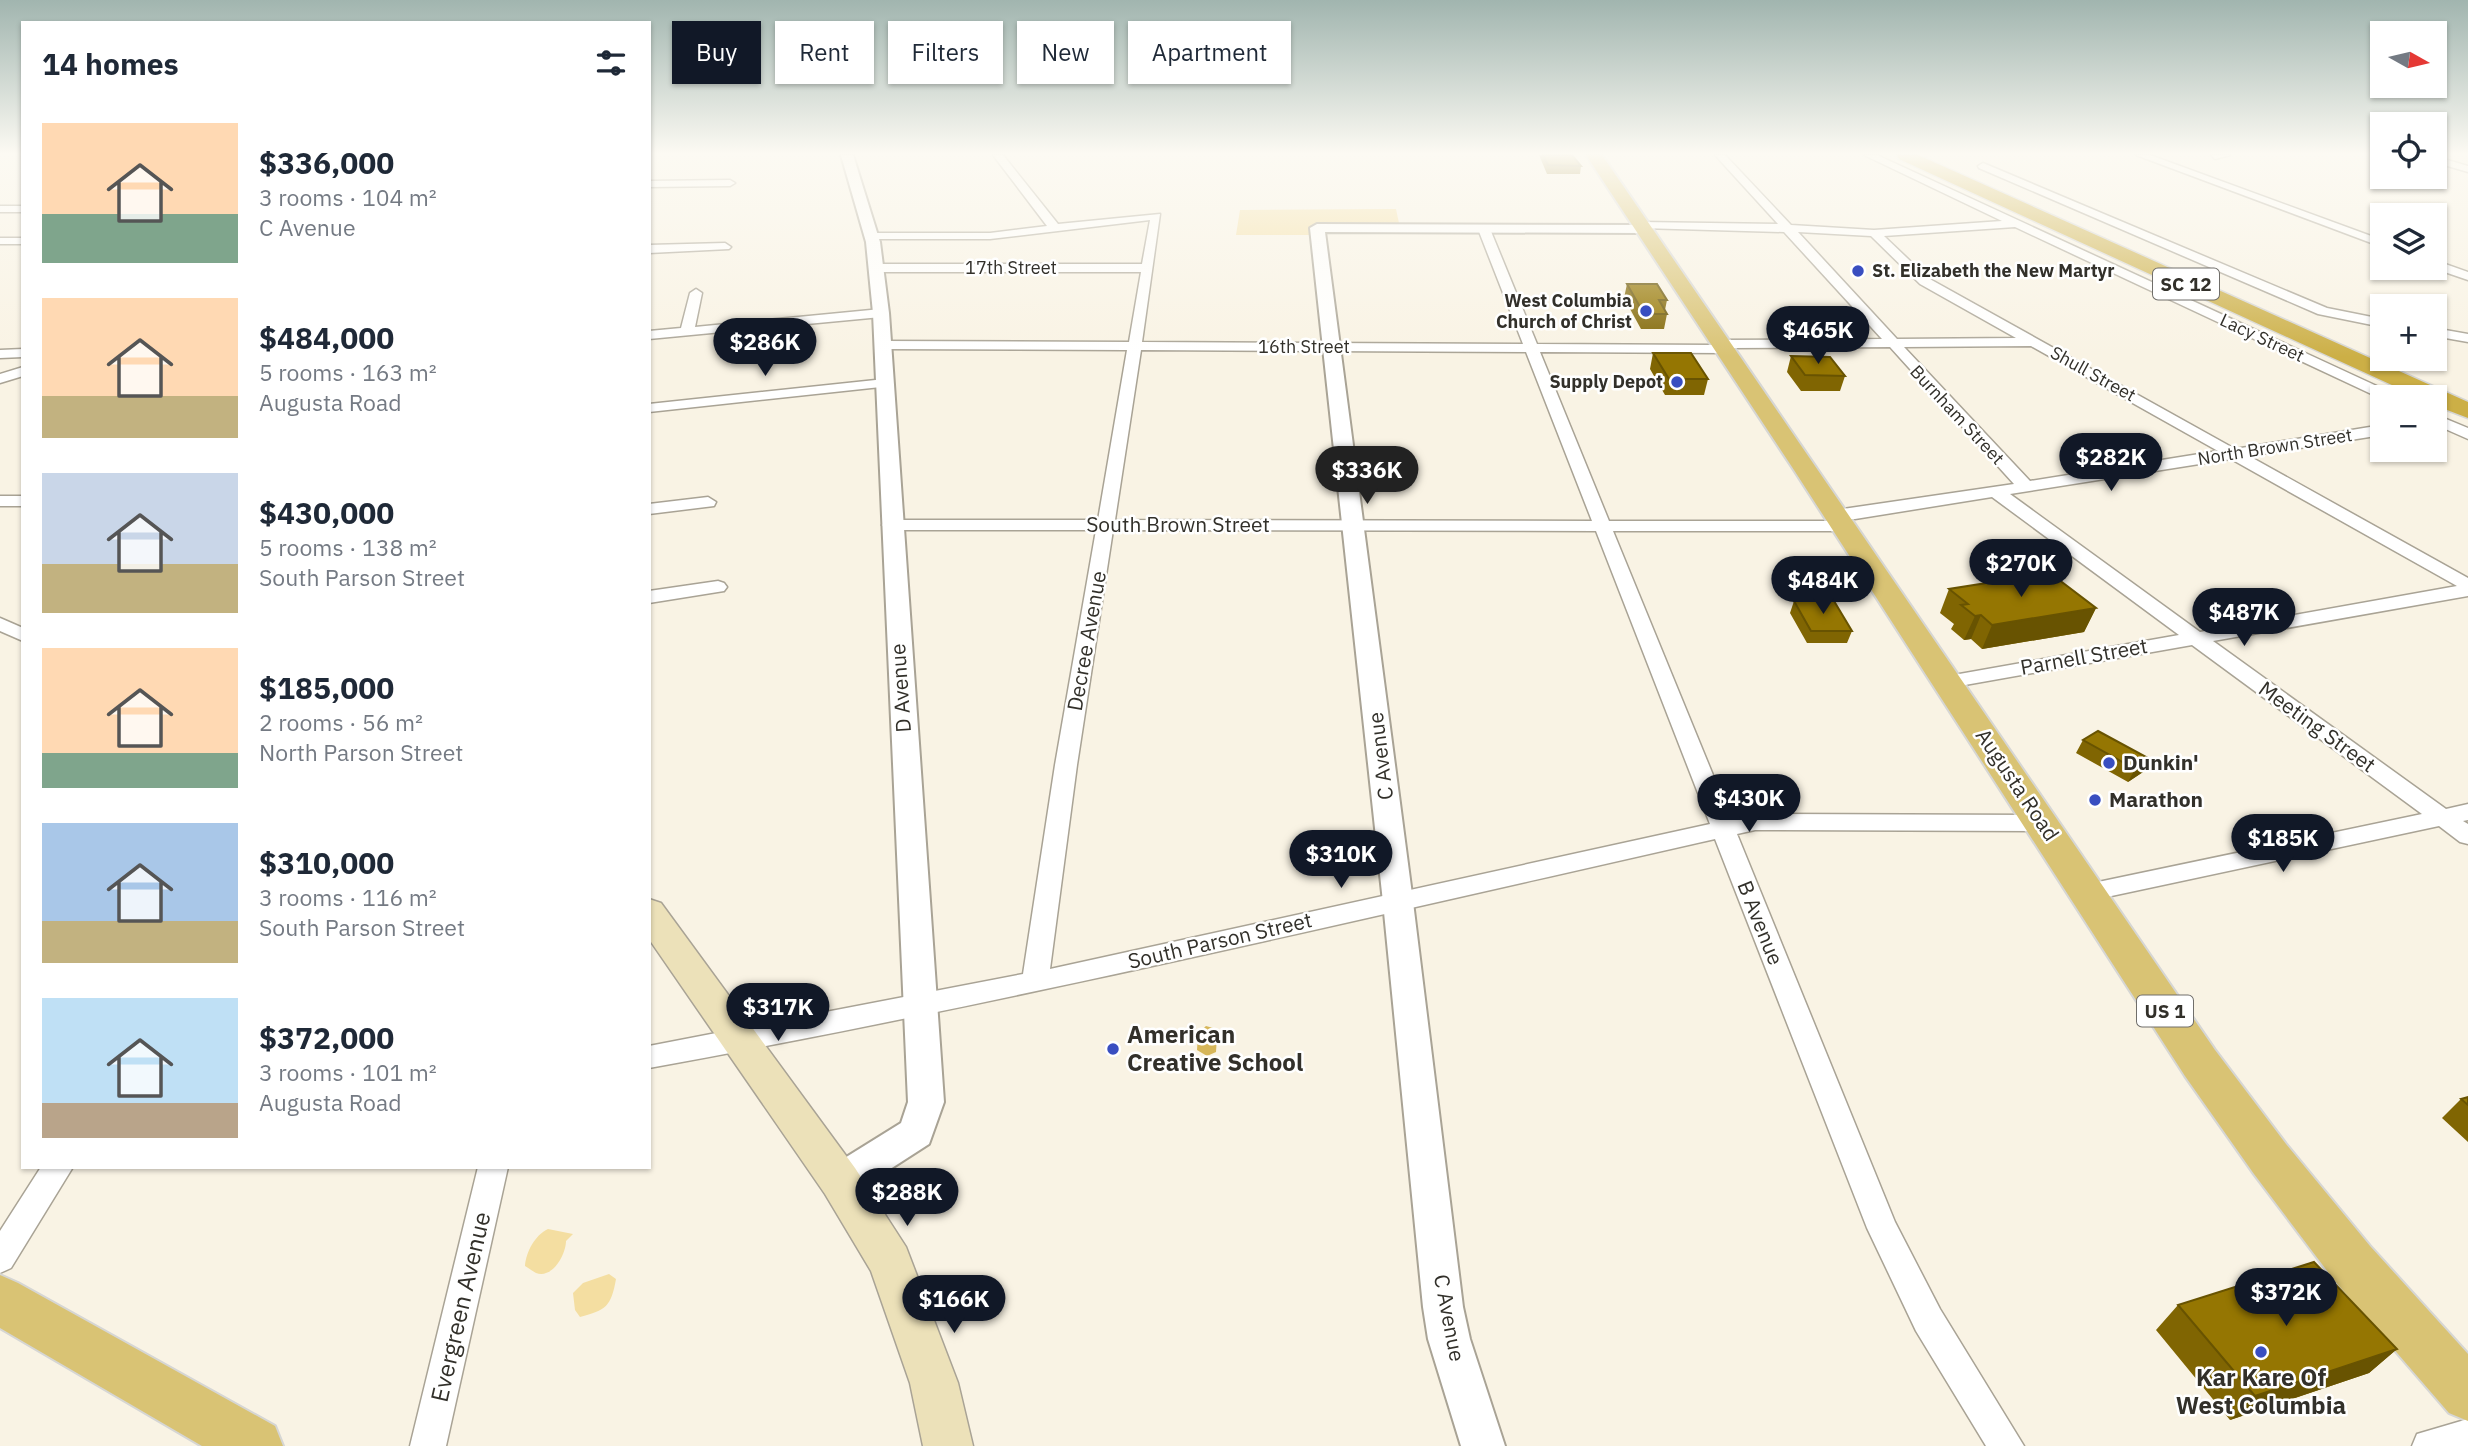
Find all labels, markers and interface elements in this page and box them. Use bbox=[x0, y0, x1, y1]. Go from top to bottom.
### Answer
chip: Buy bbox=[672, 21, 761, 84]
chip: Rent bbox=[775, 21, 874, 84]
chip: Filters bbox=[888, 21, 1003, 84]
chip: New bbox=[1017, 21, 1114, 84]
chip: Apartment bbox=[1128, 21, 1291, 84]
north arrow bbox=[2370, 21, 2446, 98]
map controls bbox=[2370, 21, 2447, 462]
text: 14 homes bbox=[42, 44, 179, 83]
icon: filters bbox=[592, 44, 630, 82]
button: locate bbox=[2370, 112, 2447, 189]
text: $336,000 bbox=[259, 143, 394, 182]
icon: home bbox=[98, 151, 182, 235]
text: 3 rooms · 104 m² bbox=[259, 182, 437, 212]
button: layers bbox=[2370, 203, 2447, 280]
text: C Avenue bbox=[259, 212, 356, 242]
street label: 17th Street bbox=[965, 256, 1057, 279]
place label: St. Elizabeth the New Martyr bbox=[1872, 259, 2114, 282]
marker: St. Elizabeth the New Martyr bbox=[1850, 263, 1866, 279]
road number: SC 12 bbox=[2153, 268, 2219, 300]
place label: West Columbia Church of Christ bbox=[1496, 289, 1632, 333]
button: + bbox=[2370, 294, 2447, 371]
marker: West Columbia Church of Christ bbox=[1638, 303, 1654, 319]
pin: $465K bbox=[1769, 306, 1867, 366]
street label: Lacy Street bbox=[2216, 308, 2308, 367]
text: $465K bbox=[1782, 314, 1854, 344]
text: $484,000 bbox=[259, 318, 394, 357]
pin: $286K bbox=[716, 318, 814, 378]
icon: home bbox=[98, 326, 182, 410]
text: $286K bbox=[729, 326, 801, 356]
street label: 16th Street bbox=[1258, 335, 1350, 358]
street label: Shull Street bbox=[2046, 341, 2140, 406]
text: 5 rooms · 163 m² bbox=[259, 357, 437, 387]
street label: Burnham Street bbox=[1905, 360, 2009, 469]
place label: Supply Depot bbox=[1549, 370, 1663, 393]
marker: Supply Depot bbox=[1669, 374, 1685, 390]
button: − bbox=[2370, 385, 2447, 462]
text: Augusta Road bbox=[259, 387, 402, 417]
street label: North Brown Street bbox=[2196, 423, 2354, 470]
pin: $282K bbox=[2062, 434, 2160, 493]
text: $282K bbox=[2075, 441, 2147, 471]
pin: $336K bbox=[1318, 447, 1416, 506]
text: $336K bbox=[1331, 454, 1403, 484]
text: $430,000 bbox=[259, 493, 394, 532]
icon: home bbox=[98, 501, 182, 585]
street label: South Brown Street bbox=[1086, 510, 1270, 538]
text: 5 rooms · 138 m² bbox=[259, 532, 437, 562]
pin: $270K bbox=[1972, 540, 2070, 599]
text: $270K bbox=[1985, 547, 2057, 577]
pin: $484K bbox=[1774, 556, 1872, 616]
text: South Parson Street bbox=[259, 562, 465, 592]
text: $484K bbox=[1787, 564, 1859, 594]
street label: Decree Avenue bbox=[1060, 569, 1112, 713]
pin: $487K bbox=[2195, 588, 2293, 648]
text: $487K bbox=[2208, 596, 2280, 626]
street label: Parnell Street bbox=[2018, 631, 2150, 681]
street label: D Avenue bbox=[883, 643, 917, 734]
text: $185,000 bbox=[259, 668, 394, 707]
street label: Meeting Street bbox=[2253, 674, 2382, 778]
icon: home bbox=[98, 676, 182, 760]
text: 2 rooms · 56 m² bbox=[259, 707, 423, 737]
street label: C Avenue bbox=[1361, 711, 1399, 802]
street label: Augusta Road bbox=[1970, 723, 2066, 846]
text: North Parson Street bbox=[259, 737, 463, 767]
place label: Dunkin' bbox=[2123, 748, 2199, 776]
marker: Dunkin' bbox=[2101, 755, 2117, 771]
pin: $430K bbox=[1700, 774, 1798, 834]
text: $430K bbox=[1713, 782, 1785, 812]
place label: Marathon bbox=[2109, 785, 2203, 813]
marker: Marathon bbox=[2087, 792, 2103, 808]
pin: $185K bbox=[2234, 814, 2332, 874]
text: $185K bbox=[2247, 822, 2319, 852]
pin: $310K bbox=[1292, 830, 1390, 890]
text: $310K bbox=[1305, 838, 1377, 868]
text: $310,000 bbox=[259, 843, 394, 882]
icon: home bbox=[98, 851, 182, 935]
street label: B Avenue bbox=[1731, 876, 1791, 969]
text: 3 rooms · 116 m² bbox=[259, 882, 437, 912]
street label: South Parson Street bbox=[1125, 905, 1315, 975]
text: South Parson Street bbox=[259, 912, 465, 942]
pin: $317K bbox=[729, 984, 827, 1043]
text: $317K bbox=[742, 991, 814, 1021]
road number: US 1 bbox=[2137, 995, 2193, 1026]
text: $372,000 bbox=[259, 1018, 394, 1057]
place label: American Creative School bbox=[1127, 1018, 1303, 1078]
icon: home bbox=[98, 1026, 182, 1110]
marker: American Creative School bbox=[1105, 1041, 1121, 1057]
text: 3 rooms · 101 m² bbox=[259, 1057, 437, 1087]
text: Augusta Road bbox=[259, 1087, 402, 1117]
pin: $288K bbox=[858, 1168, 956, 1228]
text: $288K bbox=[871, 1176, 943, 1206]
street label: Evergreen Avenue bbox=[423, 1209, 497, 1405]
pin: $372K bbox=[2237, 1268, 2335, 1328]
street label: C Avenue bbox=[1428, 1272, 1472, 1364]
pin: $166K bbox=[905, 1276, 1003, 1335]
text: $372K bbox=[2250, 1276, 2322, 1306]
text: $166K bbox=[918, 1283, 990, 1313]
marker: Kar Kare Of West Columbia bbox=[2253, 1344, 2269, 1360]
place label: Kar Kare Of West Columbia bbox=[2176, 1361, 2346, 1421]

